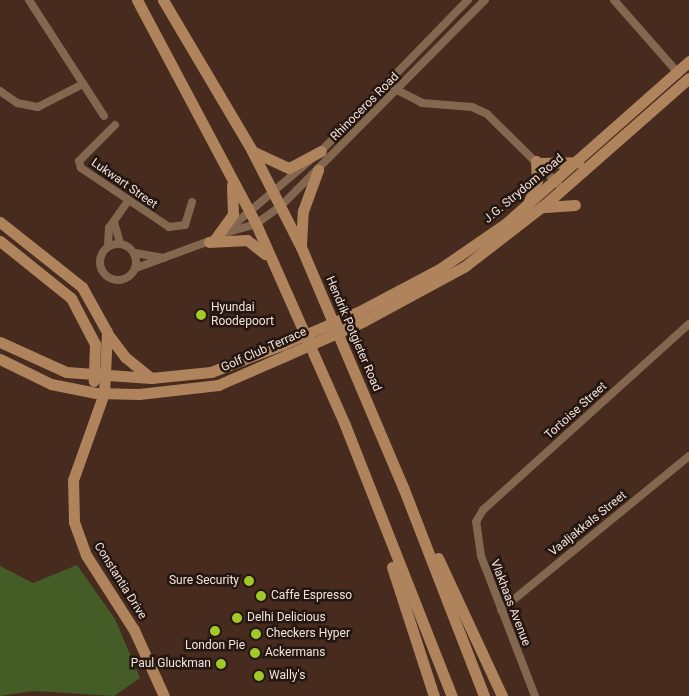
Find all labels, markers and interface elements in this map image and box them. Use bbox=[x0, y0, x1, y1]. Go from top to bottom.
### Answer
street label: Rhinoceros Road bbox=[328, 70, 402, 144]
street label: J.G. Strydom Road bbox=[481, 151, 567, 227]
street label: Lukwart Street bbox=[88, 156, 160, 212]
street label: Hendrik Potgieter Road bbox=[322, 274, 384, 394]
place label: Hyundai Roodepoort bbox=[211, 301, 274, 329]
marker: Hyundai Roodepoort bbox=[195, 309, 207, 321]
street label: Golf Club Terrace bbox=[219, 325, 309, 375]
street label: Tortoise Street bbox=[542, 379, 610, 443]
street label: Vaaljakkals Street bbox=[546, 488, 630, 560]
street label: Constantia Drive bbox=[91, 540, 149, 622]
street label: Vlakhaas Avenue bbox=[487, 558, 533, 648]
place label: Sure Security bbox=[169, 574, 239, 588]
marker: Sure Security bbox=[243, 575, 255, 587]
place label: Caffe Espresso bbox=[271, 589, 352, 603]
marker: Caffe Espresso bbox=[255, 590, 267, 602]
place label: Delhi Delicious bbox=[247, 611, 326, 625]
marker: Delhi Delicious bbox=[231, 612, 243, 624]
marker: London Pie bbox=[209, 625, 221, 637]
place label: Checkers Hyper bbox=[266, 627, 350, 641]
marker: Checkers Hyper bbox=[250, 628, 262, 640]
place label: London Pie bbox=[185, 639, 245, 653]
place label: Ackermans bbox=[265, 646, 325, 660]
marker: Ackermans bbox=[249, 647, 261, 659]
place label: Paul Gluckman bbox=[131, 657, 211, 671]
marker: Paul Gluckman bbox=[215, 658, 227, 670]
place label: Wally's bbox=[269, 669, 305, 683]
marker: Wally's bbox=[253, 670, 265, 682]

